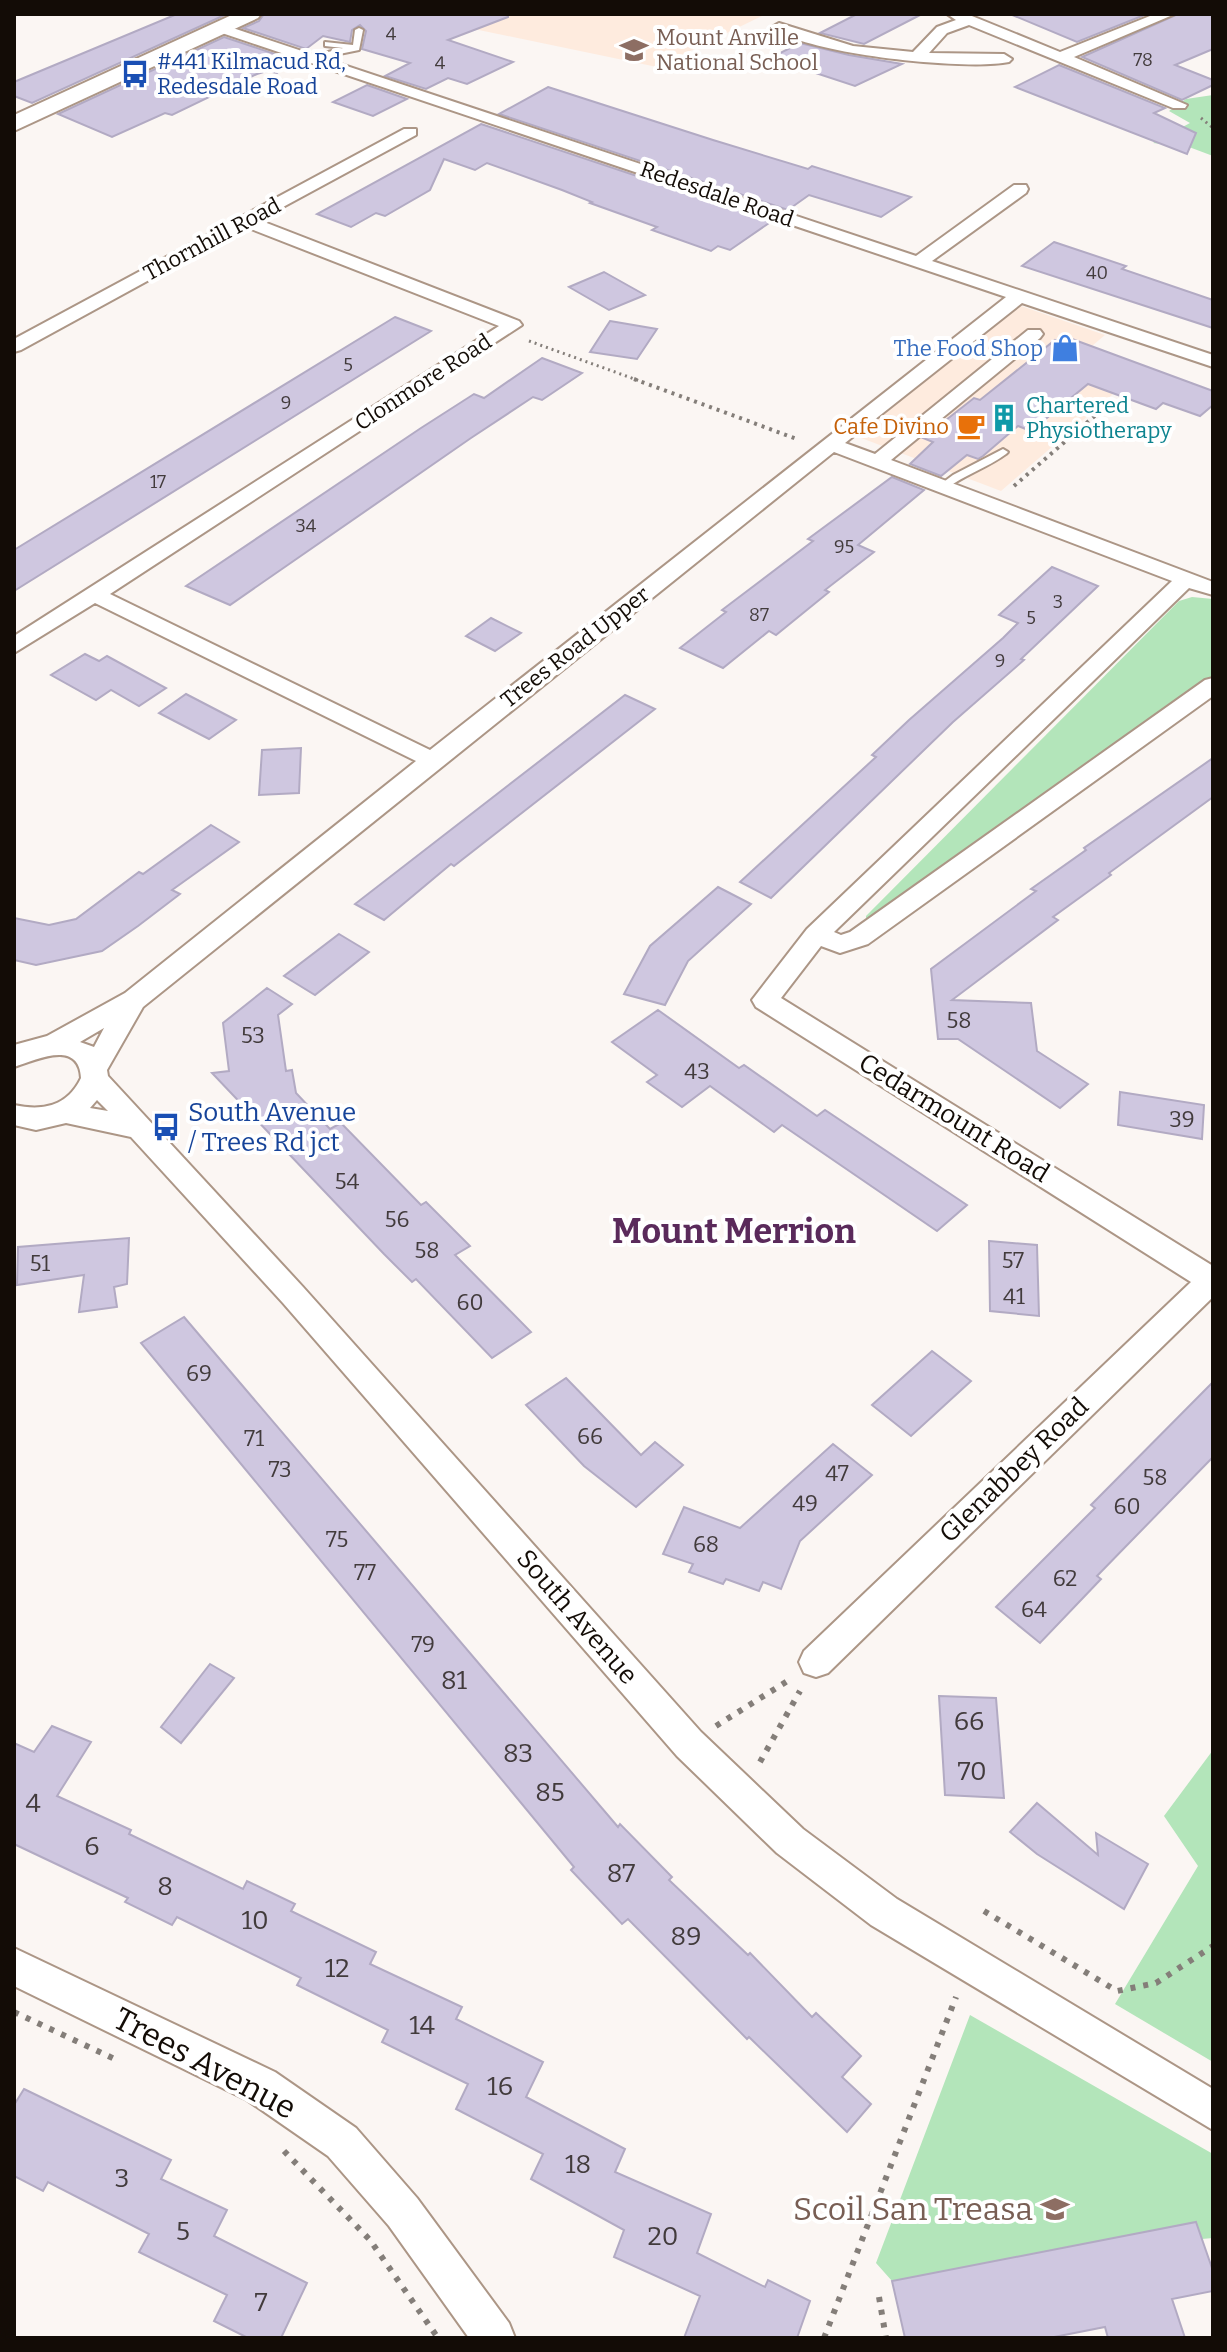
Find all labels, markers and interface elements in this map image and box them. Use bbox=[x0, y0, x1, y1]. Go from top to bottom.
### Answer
house number: 4 bbox=[386, 23, 397, 45]
place label: Mount Anville National School bbox=[656, 24, 818, 76]
school or university icon: Mount Anville National School bbox=[619, 35, 649, 65]
place label: #441 Kilmacud Rd, Redesdale Road bbox=[157, 48, 346, 100]
house number: 78 bbox=[1133, 49, 1153, 71]
house number: 4 bbox=[435, 52, 446, 74]
bus stop icon: #441 Kilmacud Rd, Redesdale Road bbox=[120, 59, 150, 89]
street label: Redesdale Road bbox=[637, 155, 797, 233]
street label: Thornhill Road bbox=[139, 192, 285, 286]
house number: 40 bbox=[1086, 262, 1108, 284]
street label: Clonmore Road bbox=[350, 328, 496, 436]
shop icon: The Food Shop bbox=[1050, 333, 1080, 363]
place label: The Food Shop bbox=[894, 335, 1043, 362]
house number: 5 bbox=[343, 354, 353, 376]
house number: 9 bbox=[281, 392, 291, 414]
place label: Chartered Physiotherapy bbox=[1026, 392, 1172, 444]
building icon: Chartered Physiotherapy bbox=[989, 403, 1019, 433]
cafe icon: Cafe Divino bbox=[956, 411, 986, 441]
place label: Cafe Divino bbox=[833, 413, 949, 440]
house number: 17 bbox=[150, 471, 166, 493]
house number: 34 bbox=[296, 515, 317, 537]
house number: 95 bbox=[834, 536, 854, 558]
street label: Trees Road Upper bbox=[495, 580, 655, 713]
house number: 3 bbox=[1053, 591, 1063, 613]
house number: 87 bbox=[749, 604, 769, 626]
house number: 5 bbox=[1026, 607, 1036, 629]
house number: 9 bbox=[995, 650, 1005, 672]
house number: 58 bbox=[947, 1007, 971, 1034]
house number: 53 bbox=[241, 1022, 265, 1049]
street label: Cedarmount Road bbox=[853, 1047, 1055, 1189]
house number: 43 bbox=[684, 1058, 710, 1085]
place label: South Avenue / Trees Rd jct bbox=[188, 1097, 356, 1158]
house number: 39 bbox=[1169, 1106, 1195, 1133]
bus stop icon: South Avenue / Trees Rd jct bbox=[151, 1112, 181, 1142]
house number: 54 bbox=[335, 1168, 359, 1195]
house number: 56 bbox=[385, 1206, 409, 1233]
district label: Mount Merrion bbox=[612, 1211, 856, 1252]
house number: 58 bbox=[415, 1237, 439, 1264]
house number: 57 bbox=[1002, 1247, 1024, 1274]
house number: 51 bbox=[30, 1250, 50, 1277]
house number: 41 bbox=[1003, 1283, 1025, 1310]
house number: 60 bbox=[456, 1289, 484, 1316]
house number: 69 bbox=[186, 1360, 212, 1387]
street label: Glenabbey Road bbox=[933, 1391, 1095, 1549]
house number: 66 bbox=[577, 1423, 603, 1450]
house number: 71 bbox=[244, 1425, 264, 1452]
house number: 73 bbox=[268, 1456, 292, 1483]
house number: 47 bbox=[825, 1460, 849, 1487]
house number: 58 bbox=[1143, 1464, 1167, 1491]
house number: 49 bbox=[792, 1490, 818, 1517]
house number: 60 bbox=[1113, 1493, 1141, 1520]
house number: 75 bbox=[326, 1526, 348, 1553]
house number: 68 bbox=[693, 1531, 719, 1558]
street label: South Avenue bbox=[510, 1543, 644, 1691]
house number: 77 bbox=[354, 1559, 376, 1586]
house number: 62 bbox=[1053, 1565, 1077, 1592]
house number: 64 bbox=[1021, 1596, 1047, 1623]
house number: 79 bbox=[411, 1631, 435, 1658]
house number: 81 bbox=[441, 1665, 468, 1696]
house number: 66 bbox=[954, 1706, 984, 1737]
house number: 83 bbox=[503, 1738, 533, 1769]
house number: 70 bbox=[957, 1756, 987, 1787]
house number: 85 bbox=[535, 1777, 565, 1808]
house number: 4 bbox=[25, 1788, 41, 1819]
house number: 6 bbox=[84, 1831, 100, 1862]
house number: 87 bbox=[607, 1858, 635, 1889]
house number: 8 bbox=[157, 1871, 173, 1902]
house number: 10 bbox=[241, 1905, 269, 1936]
house number: 89 bbox=[671, 1921, 701, 1952]
house number: 12 bbox=[325, 1953, 349, 1984]
street label: Trees Avenue bbox=[108, 1999, 302, 2127]
house number: 14 bbox=[409, 2010, 435, 2041]
house number: 16 bbox=[487, 2071, 513, 2102]
house number: 18 bbox=[565, 2149, 591, 2180]
house number: 3 bbox=[115, 2163, 129, 2194]
place label: Scoil San Treasa bbox=[793, 2190, 1033, 2228]
school or university icon: Scoil San Treasa bbox=[1040, 2194, 1070, 2224]
house number: 5 bbox=[176, 2216, 190, 2247]
house number: 20 bbox=[648, 2221, 678, 2252]
house number: 7 bbox=[254, 2287, 268, 2318]

